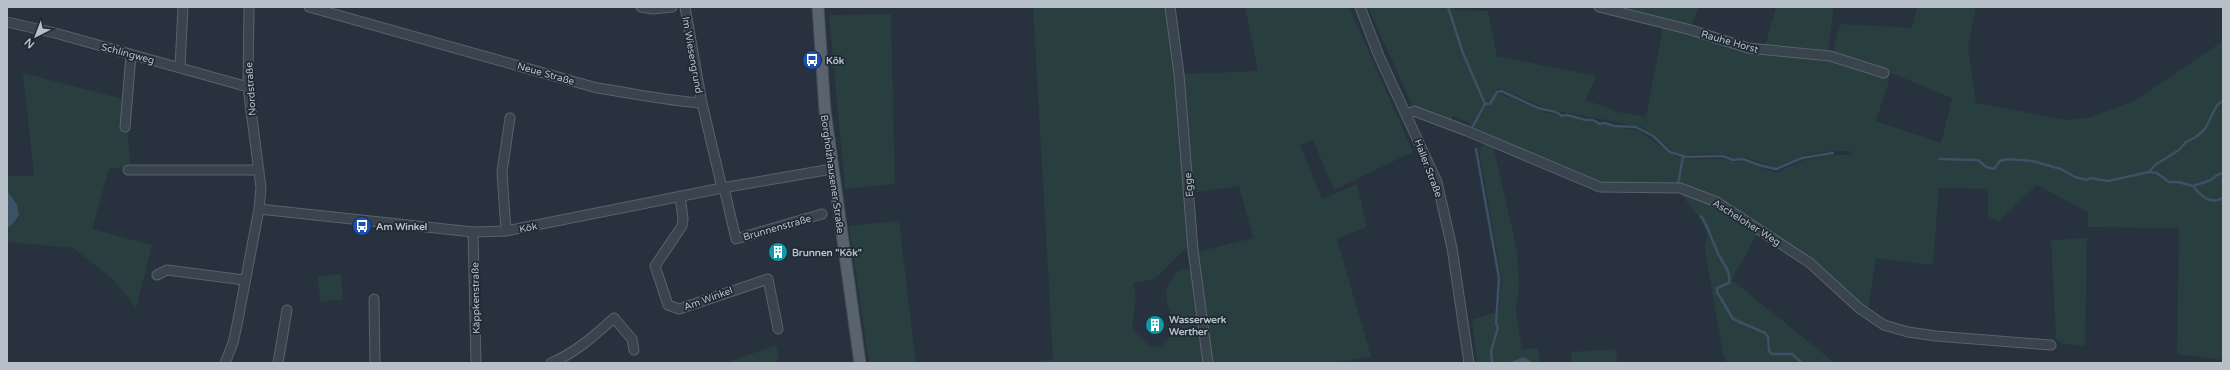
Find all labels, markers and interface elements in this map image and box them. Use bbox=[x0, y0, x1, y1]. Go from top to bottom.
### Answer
north arrow bbox=[16, 16, 56, 56]
street label: Im Wiesengrund bbox=[679, 16, 705, 95]
street label: Rauhe Horst bbox=[1700, 28, 1760, 56]
text: N bbox=[22, 35, 37, 51]
street label: Schlingweg bbox=[100, 41, 156, 67]
bus stop icon: Kök bbox=[801, 49, 823, 71]
place label: Kök bbox=[826, 55, 845, 67]
street label: Neue Straße bbox=[516, 60, 576, 88]
street label: Nordstraße bbox=[243, 61, 259, 116]
street label: Borgholzhausener Straße bbox=[818, 114, 846, 235]
street label: Haller Straße bbox=[1411, 138, 1445, 199]
street label: Egge bbox=[1182, 172, 1196, 198]
street label: Ascheloher Weg bbox=[1710, 197, 1783, 249]
street label: Brunnenstraße bbox=[742, 212, 813, 243]
bus stop icon: Am Winkel bbox=[351, 215, 373, 237]
street label: Kök bbox=[518, 220, 539, 236]
place label: Am Winkel bbox=[376, 221, 427, 233]
building icon: Brunnen "Kök" bbox=[767, 241, 789, 263]
place label: Brunnen "Kök" bbox=[792, 247, 862, 259]
street label: Käppkenstraße bbox=[469, 262, 483, 334]
street label: Am Winkel bbox=[682, 285, 734, 313]
building icon: Wasserwerk Werther bbox=[1144, 314, 1166, 336]
place label: Wasserwerk Werther bbox=[1169, 314, 1227, 338]

